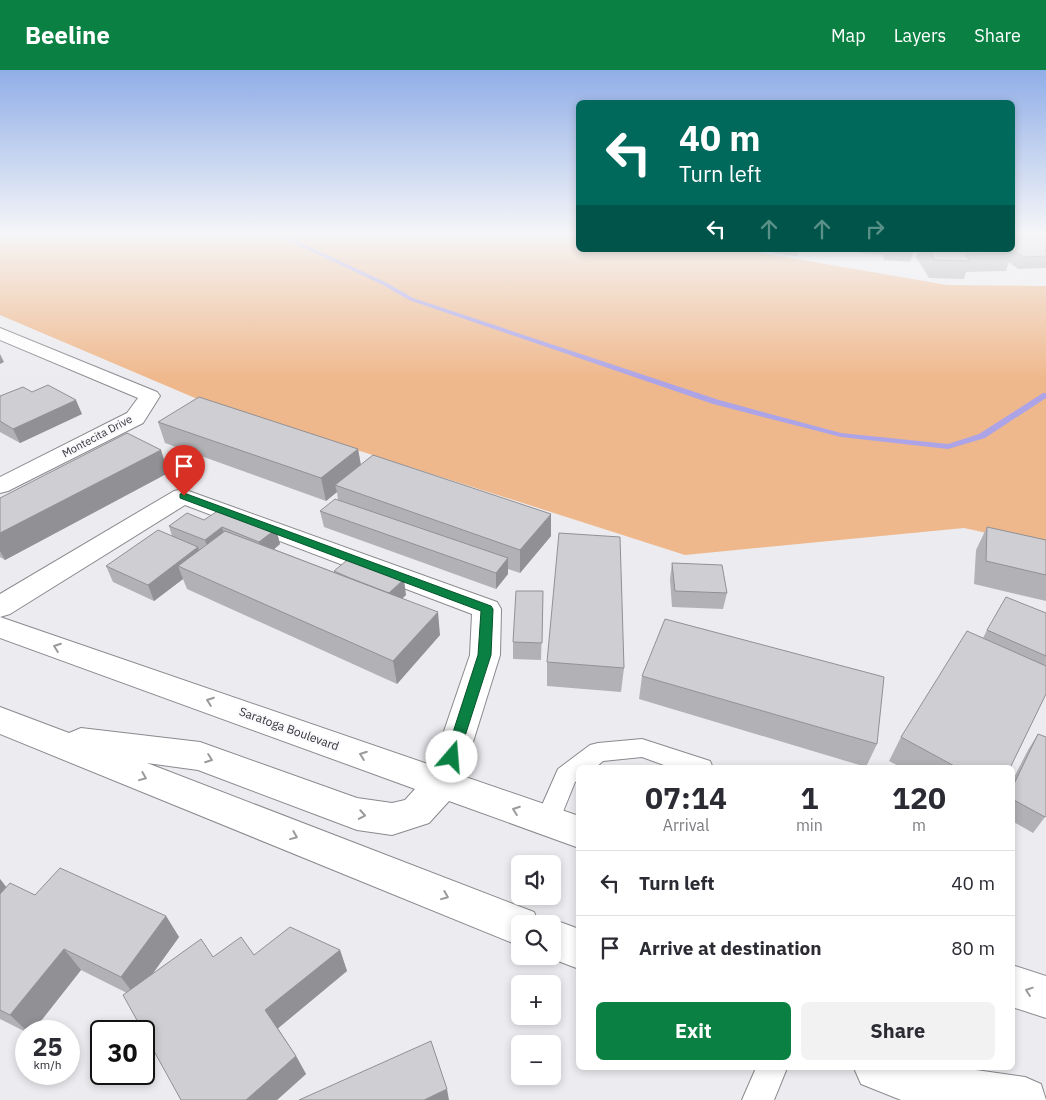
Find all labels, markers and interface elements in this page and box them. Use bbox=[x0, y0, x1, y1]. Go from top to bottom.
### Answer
text: Beeline bbox=[25, 19, 110, 51]
text: Map bbox=[831, 24, 866, 47]
text: Layers bbox=[894, 24, 946, 47]
text: Share bbox=[974, 24, 1021, 47]
text: 40 m bbox=[679, 115, 761, 161]
icon: left bbox=[596, 120, 661, 185]
text: Turn left bbox=[679, 159, 762, 188]
icon: left bbox=[702, 215, 730, 243]
icon: ahead bbox=[755, 215, 783, 243]
icon: ahead bbox=[808, 215, 836, 243]
icon: right bbox=[861, 215, 889, 243]
street label: Montecita Drive bbox=[60, 412, 134, 460]
pin bbox=[163, 445, 205, 496]
icon: arrive bbox=[170, 452, 198, 480]
one-way arrow bbox=[53, 643, 62, 653]
one-way arrow bbox=[206, 697, 215, 707]
street label: Saratoga Boulevard bbox=[237, 703, 341, 754]
position arrow bbox=[425, 730, 477, 782]
one-way arrow bbox=[359, 751, 368, 761]
one-way arrow bbox=[204, 753, 213, 763]
one-way arrow bbox=[138, 770, 147, 781]
text: 07:14 bbox=[645, 778, 727, 817]
text: 1 bbox=[800, 778, 818, 817]
text: 120 bbox=[892, 778, 946, 817]
one-way arrow bbox=[513, 806, 521, 816]
one-way arrow bbox=[357, 809, 366, 819]
text: Arrival bbox=[663, 815, 709, 835]
text: min bbox=[796, 815, 823, 835]
text: m bbox=[912, 815, 926, 835]
one-way arrow bbox=[289, 830, 298, 841]
map controls bbox=[511, 855, 561, 1085]
button: sound bbox=[511, 855, 561, 905]
icon: left bbox=[596, 869, 624, 897]
text: Turn left bbox=[639, 871, 715, 895]
text: 40 m bbox=[951, 871, 995, 895]
one-way arrow bbox=[440, 890, 449, 900]
button: search bbox=[511, 915, 561, 965]
icon: arrive bbox=[596, 934, 624, 962]
text: Arrive at destination bbox=[639, 936, 822, 960]
text: 80 m bbox=[951, 936, 995, 960]
button: + bbox=[511, 975, 561, 1025]
one-way arrow bbox=[1026, 987, 1034, 997]
button: Exit bbox=[596, 1002, 791, 1060]
button: Share bbox=[801, 1002, 995, 1060]
speed limit sign: 30 bbox=[90, 1020, 155, 1085]
text: 25 bbox=[32, 1030, 63, 1063]
button: − bbox=[511, 1035, 561, 1085]
text: km/h bbox=[33, 1057, 62, 1072]

